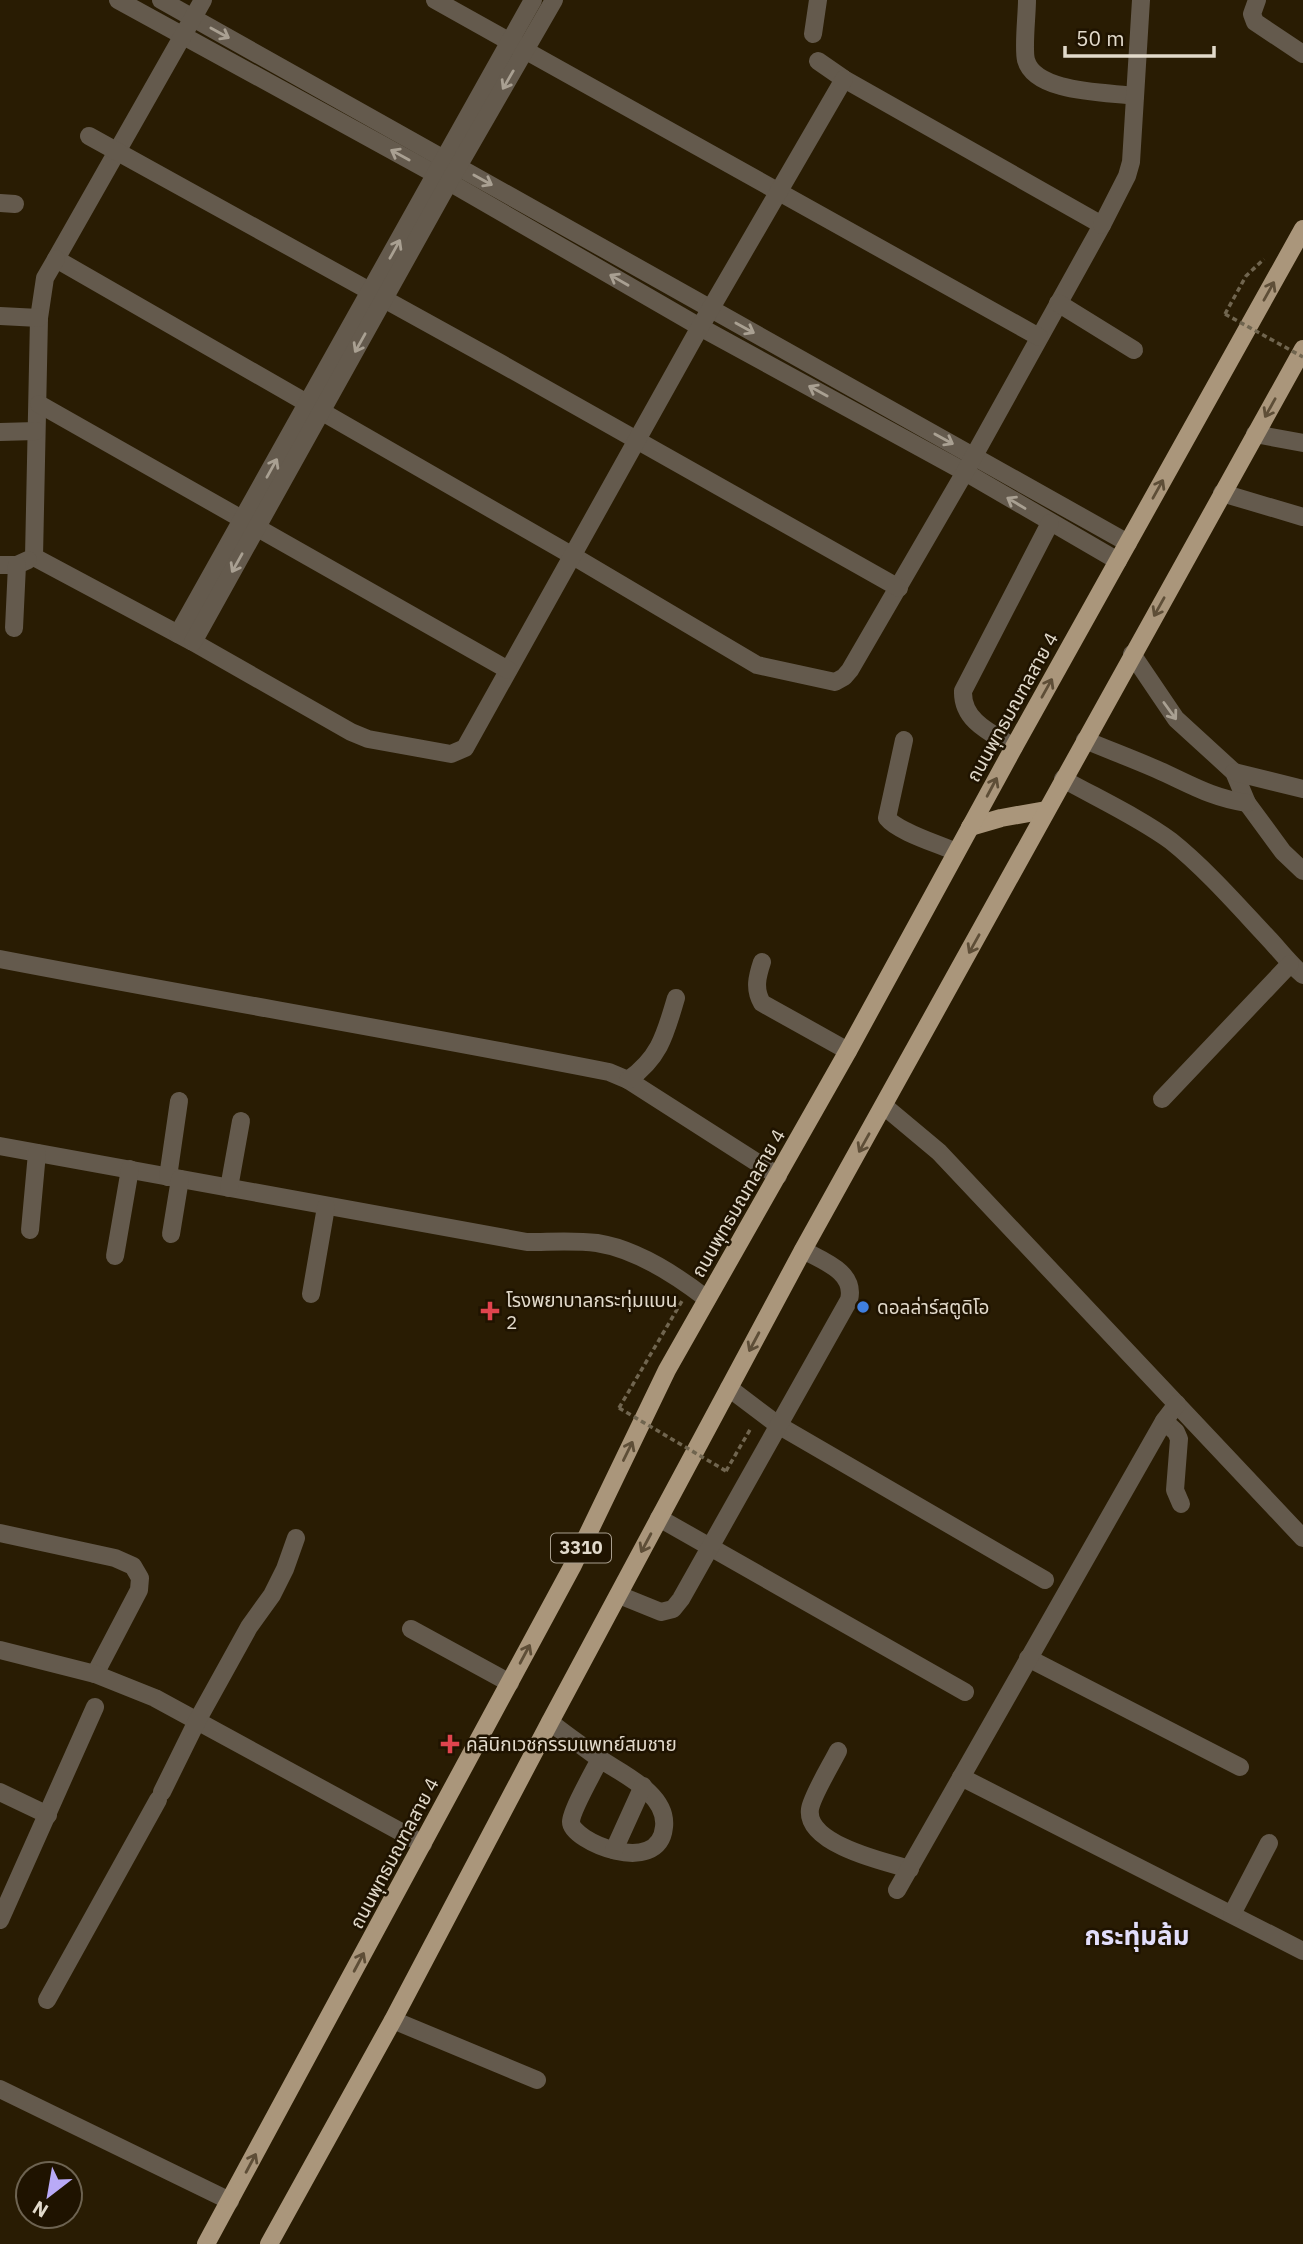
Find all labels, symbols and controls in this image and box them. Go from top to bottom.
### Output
scale bar [1065,14,1214,58]
text: 50 m [1076,24,1125,52]
one-way arrow [210,26,230,40]
one-way arrow [501,70,515,90]
one-way arrow [391,148,411,162]
one-way arrow [472,174,493,187]
one-way arrow [388,239,402,259]
one-way arrow [610,273,630,287]
one-way arrow [1262,281,1276,301]
one-way arrow [735,321,755,335]
one-way arrow [353,332,367,352]
one-way arrow [808,384,828,398]
one-way arrow [1263,398,1277,418]
one-way arrow [933,432,954,446]
one-way arrow [265,459,279,479]
one-way arrow [1152,479,1165,500]
one-way arrow [1007,495,1027,509]
one-way arrow [230,552,244,572]
one-way arrow [1152,596,1165,617]
street label: ถนนพุทธมณฑลสาย 4 [961,628,1063,786]
one-way arrow [1040,678,1054,698]
one-way arrow [1163,701,1177,720]
one-way arrow [986,777,999,798]
one-way arrow [967,933,980,954]
street label: ถนนพุทธมณฑลสาย 4 [686,1125,790,1281]
one-way arrow [857,1132,870,1153]
place label: โรงพยาบาลกระทุ่มแบน 2 [506,1288,677,1334]
place label: ดอลล่าร์สตูดิโอ [877,1295,990,1320]
marker: ดอลล่าร์สตูดิโอ [855,1299,871,1315]
marker: โรงพยาบาลกระทุ่มแบน 2 [480,1301,500,1321]
one-way arrow [747,1331,760,1352]
one-way arrow [622,1441,635,1462]
one-way arrow [639,1532,652,1553]
road number: 3310 [551,1534,611,1562]
one-way arrow [518,1645,532,1665]
place label: คลินิกเวชกรรมแพทย์สมชาย [466,1732,677,1756]
marker: คลินิกเวชกรรมแพทย์สมชาย [440,1734,460,1754]
street label: ถนนพุทธมณฑลสาย 4 [344,1774,444,1932]
district label: กระทุ่มล้ม [1085,1918,1189,1952]
one-way arrow [352,1953,366,1973]
one-way arrow [244,2153,258,2173]
north arrow [14,2160,84,2230]
text: N [28,2196,52,2223]

